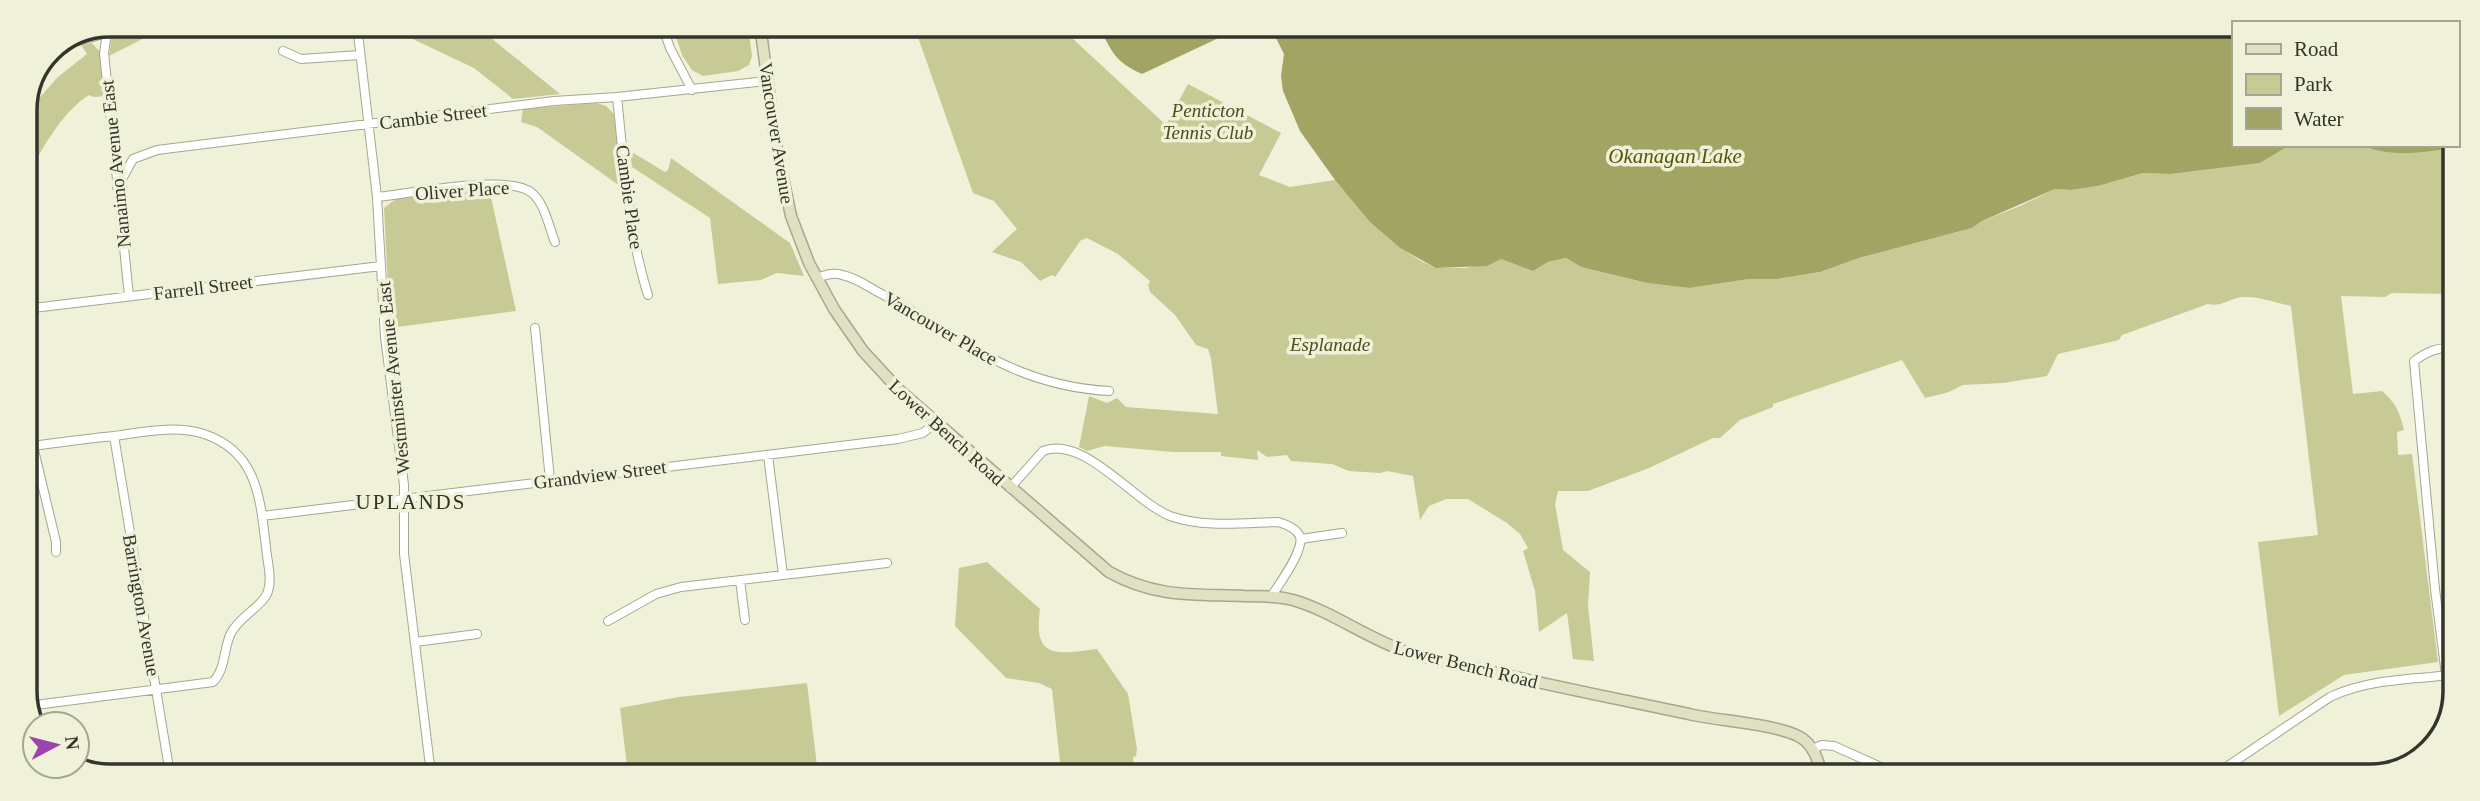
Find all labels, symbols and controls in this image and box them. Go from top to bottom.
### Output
legend [2232,21,2459,147]
text: Road [2294,37,2339,61]
street label: Vancouver Avenue [755,61,798,205]
text: Park [2294,72,2333,96]
street label: Nanaimo Avenue East [96,78,135,249]
street label: Cambie Street [378,99,489,134]
park label: Penticton Tennis Club [1163,100,1253,143]
text: Water [2294,107,2344,131]
street label: Cambie Place [612,144,647,251]
water label: Okanagan Lake [1608,144,1742,168]
street label: Oliver Place [414,177,510,204]
street label: Farrell Street [152,271,255,304]
street label: Westminster Avenue East [373,280,414,475]
street label: Vancouver Place [880,288,1001,369]
park label: Esplanade [1289,334,1370,355]
street label: Lower Bench Road [885,375,1009,490]
street label: Grandview Street [533,456,668,493]
district label: UPLANDS [356,490,466,514]
street label: Barrington Avenue [119,533,164,678]
street label: Lower Bench Road [1392,636,1541,693]
north arrow [21,710,91,780]
text: N [61,735,84,751]

